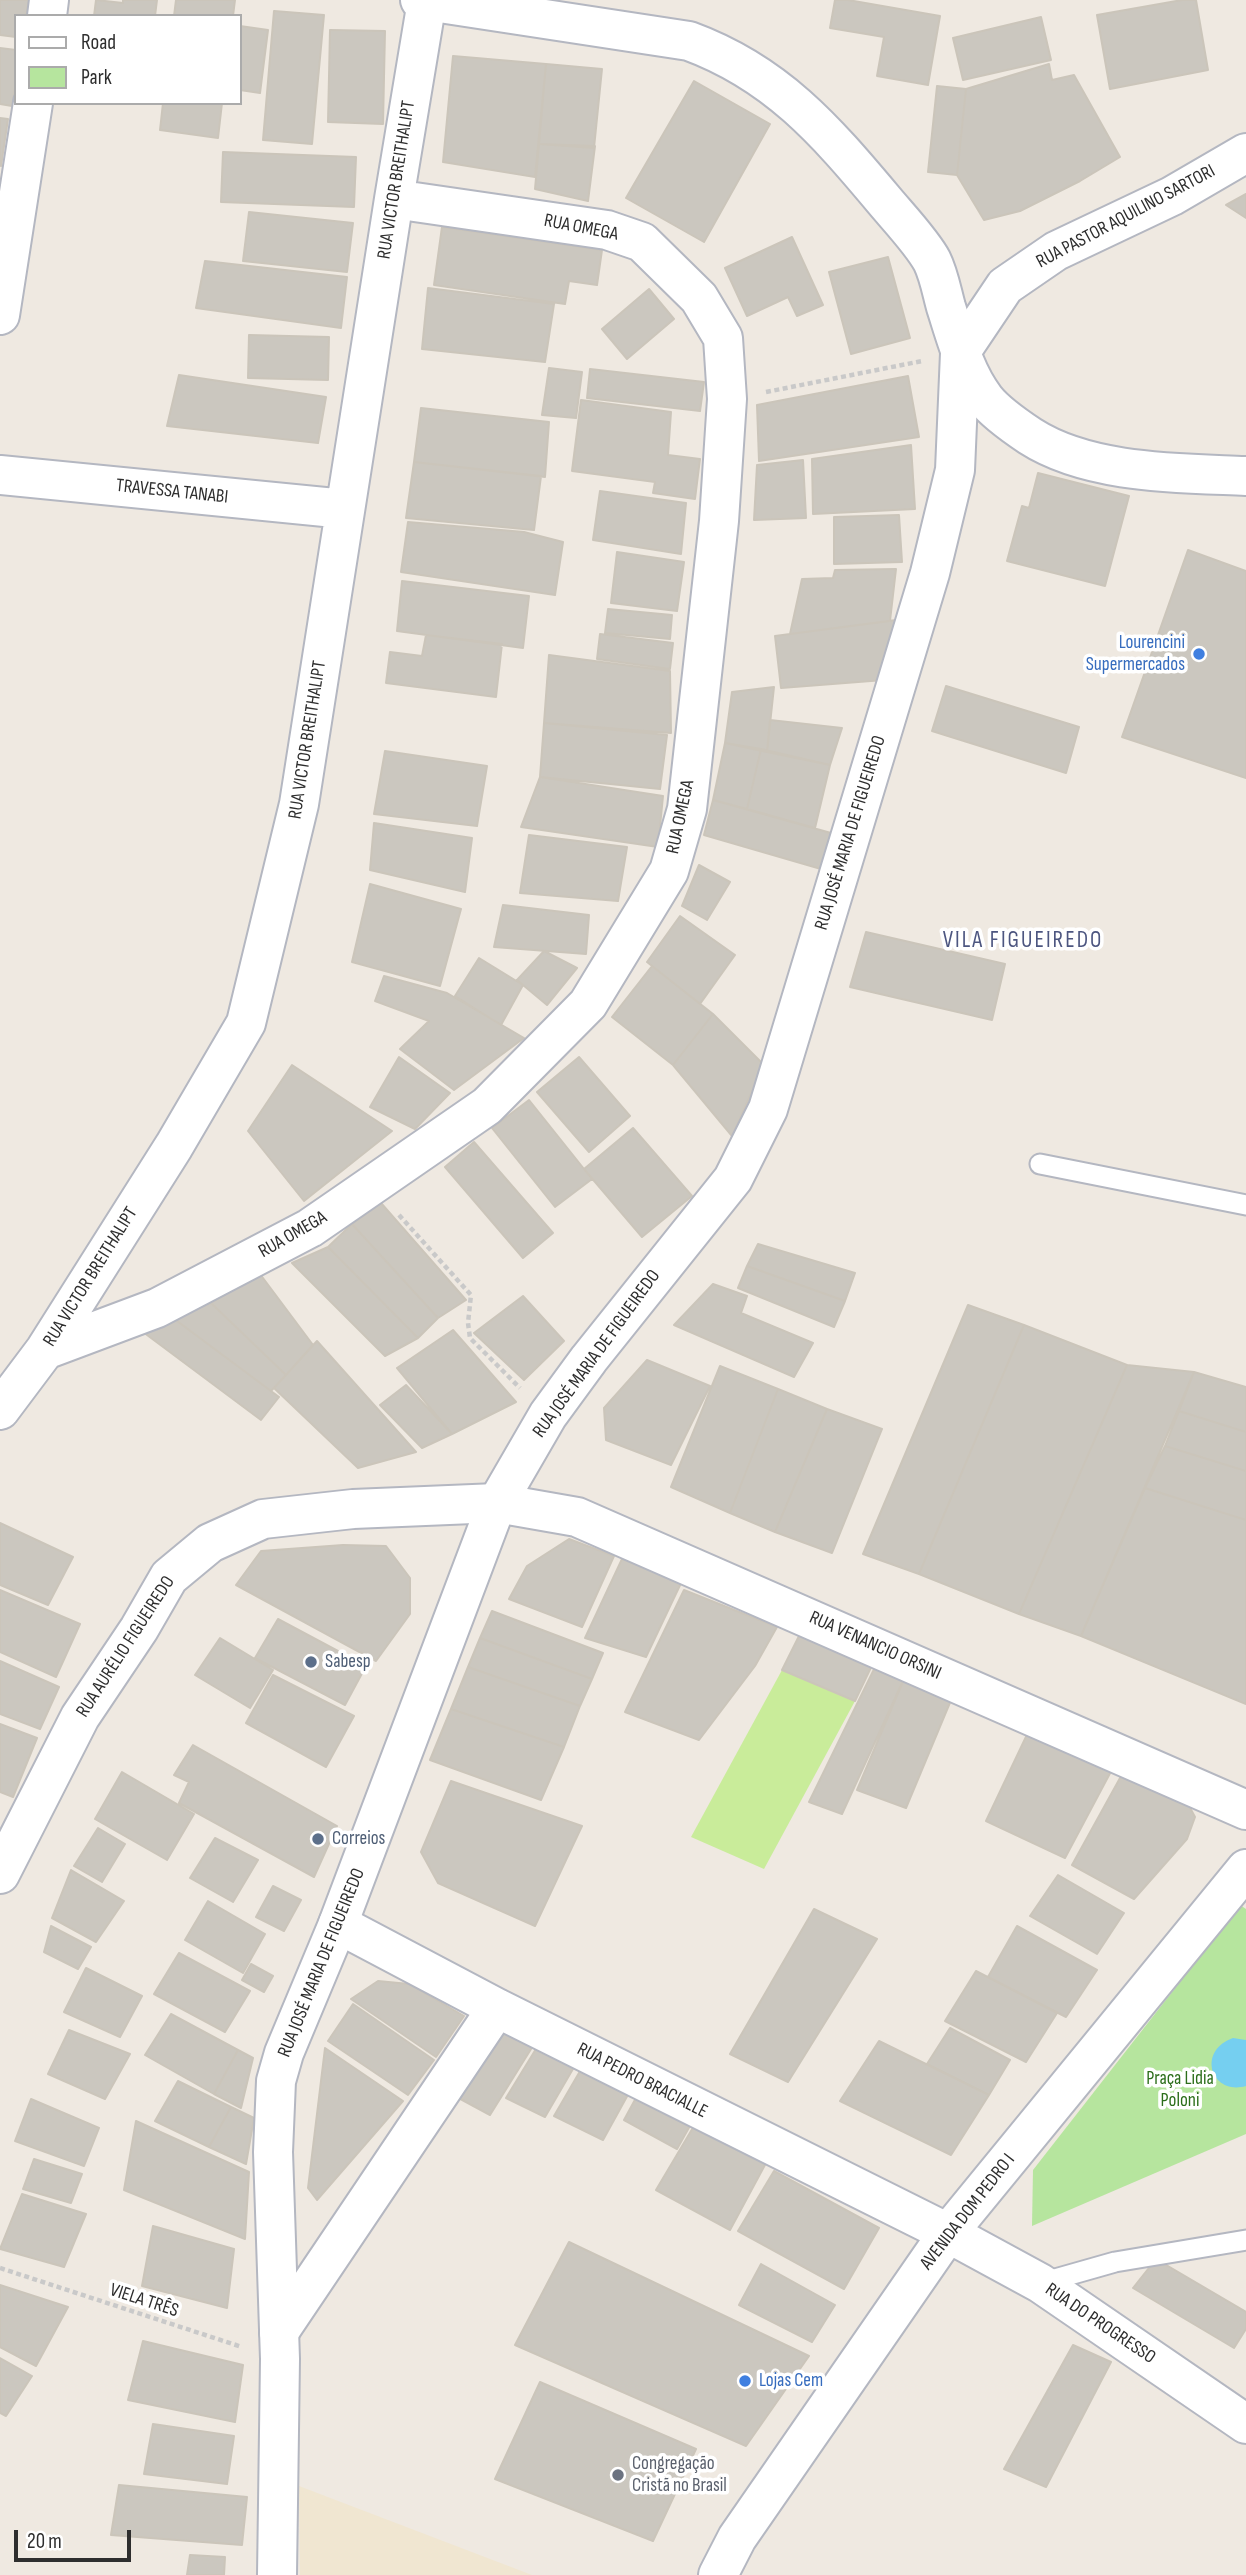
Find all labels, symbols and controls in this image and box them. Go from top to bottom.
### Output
legend [14,14,242,105]
text: Road [81,30,116,55]
text: Park [81,65,112,90]
street label: RUA VICTOR BREITHALIPT [373,99,421,261]
street label: RUA PASTOR AQUILINO SARTORI [1033,160,1219,274]
street label: RUA OMEGA [542,210,620,246]
street label: TRAVESSA TANABI [115,475,229,509]
place label: Lourencini Supermercados [1086,632,1185,676]
marker: Lourencini Supermercados [1191,646,1207,662]
street label: RUA VICTOR BREITHALIPT [284,659,332,821]
street label: RUA JOSÉ MARIA DE FIGUEIREDO [811,733,891,933]
street label: RUA OMEGA [662,778,700,856]
district label: VILA FIGUEIREDO [945,927,1101,955]
street label: RUA VICTOR BREITHALIPT [39,1203,143,1351]
street label: RUA OMEGA [255,1206,331,1264]
street label: RUA JOSÉ MARIA DE FIGUEIREDO [528,1266,666,1442]
street label: RUA AURÉLIO FIGUEIREDO [72,1572,180,1722]
street label: RUA VENANCIO ORSINI [805,1607,945,1685]
place label: Sabesp [325,1651,371,1673]
marker: Sabesp [303,1654,319,1670]
place label: Correios [332,1828,385,1850]
marker: Correios [310,1831,326,1847]
street label: RUA JOSÉ MARIA DE FIGUEIREDO [274,1865,370,2061]
street label: RUA PEDRO BRACIALLE [573,2038,711,2124]
park label: Praça Lidia Poloni [1146,2068,1214,2112]
street label: AVENIDA DOM PEDRO I [916,2149,1020,2275]
street label: VIELA TRÊS [107,2279,181,2323]
street label: RUA DO PROGRESSO [1040,2279,1160,2369]
place label: Lojas Cem [759,2370,823,2392]
marker: Lojas Cem [737,2373,753,2389]
place label: Congregação Cristã no Brasil [632,2453,727,2497]
marker: Congregação Cristã no Brasil [610,2467,626,2483]
scale bar [18,2516,135,2560]
text: 20 m [27,2529,62,2554]

